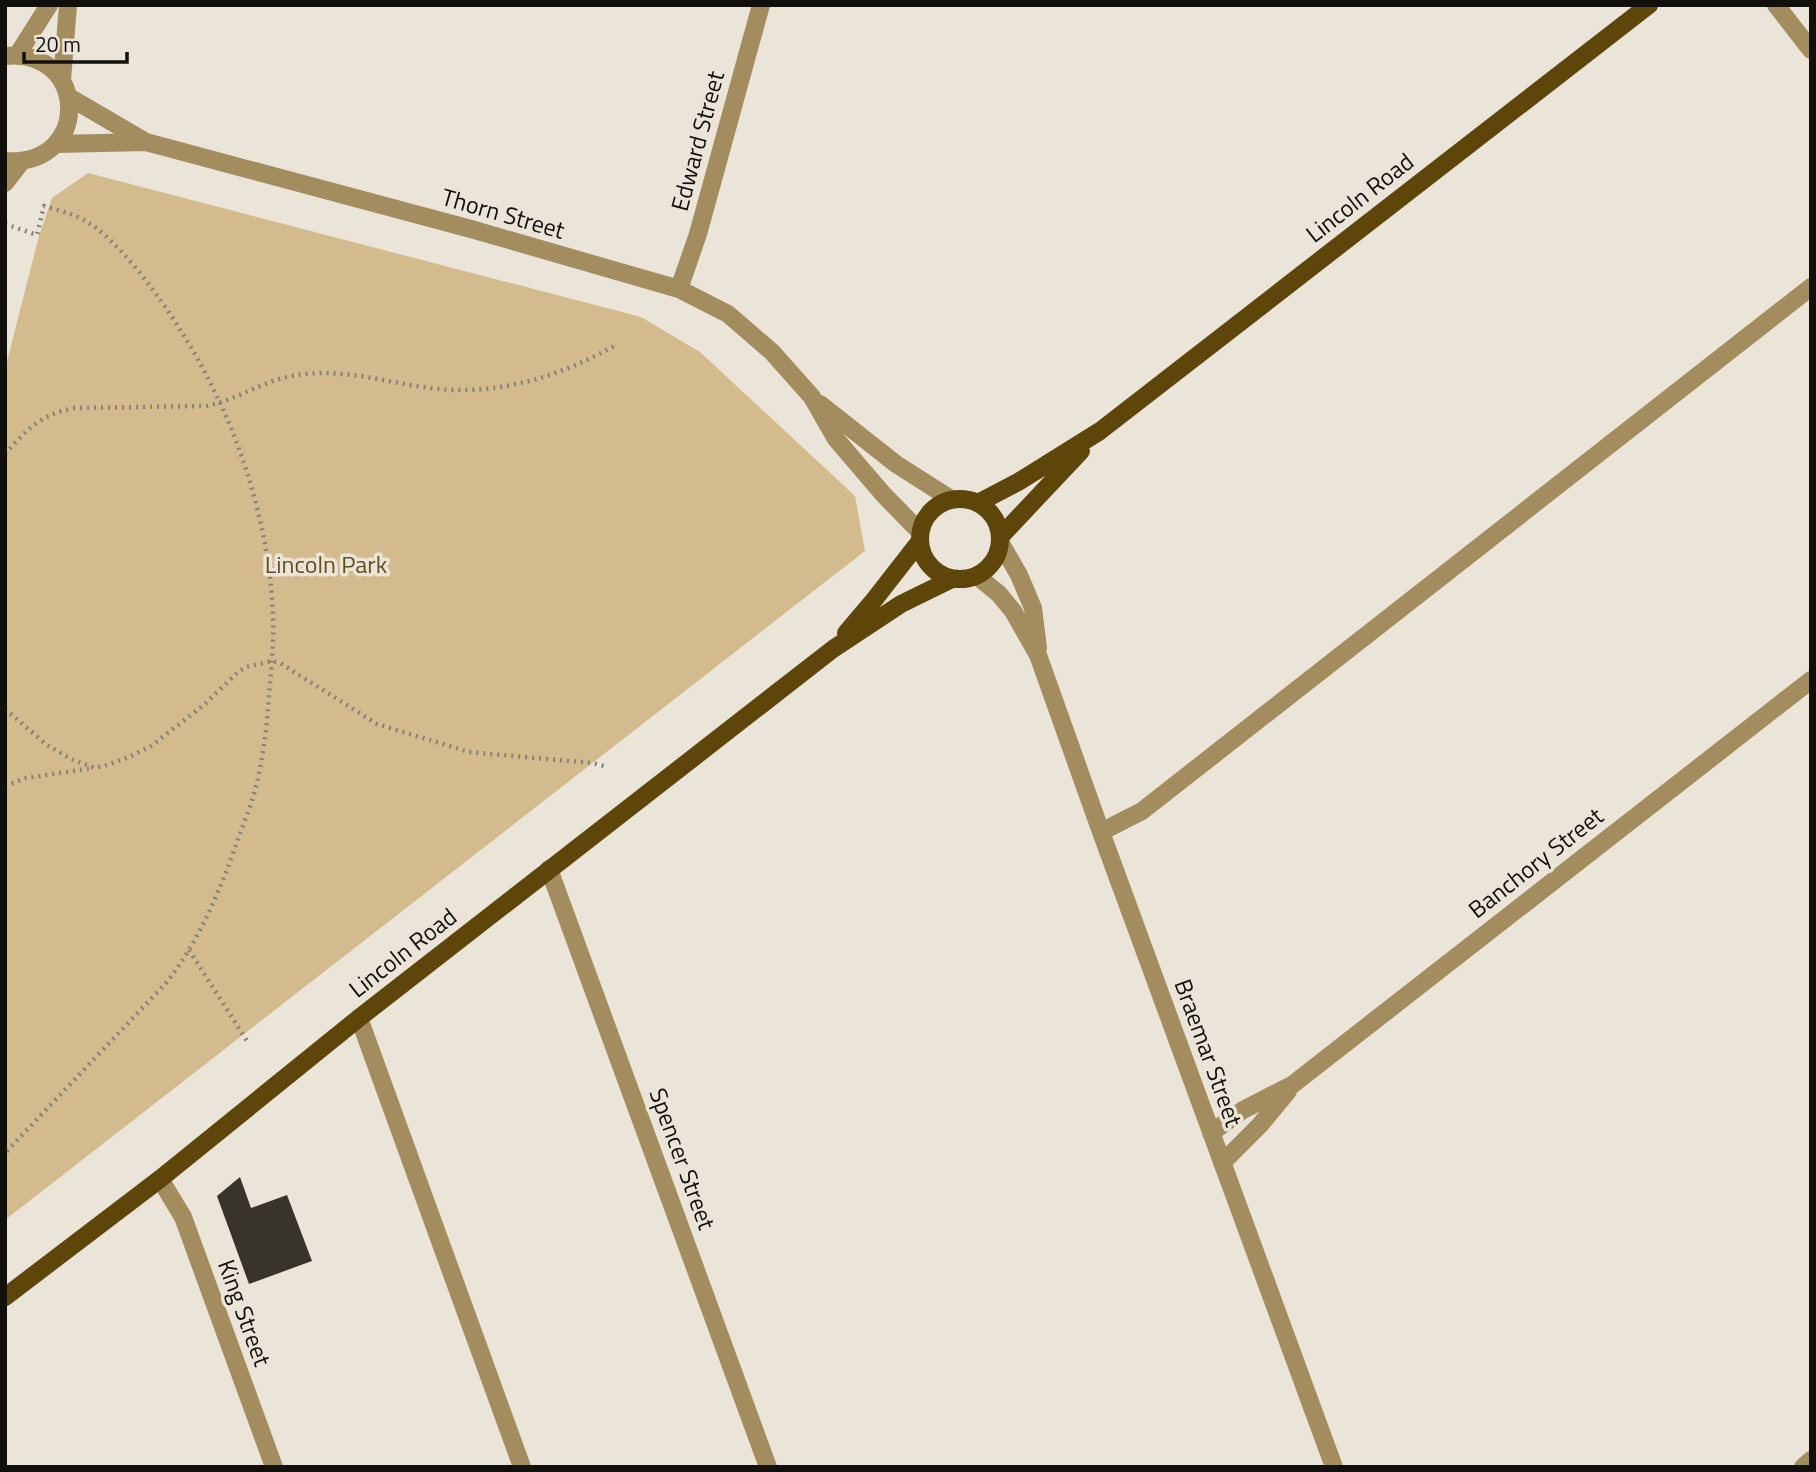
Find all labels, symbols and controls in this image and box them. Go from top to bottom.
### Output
scale bar [24,21,128,65]
text: 20 m [35,28,81,60]
street label: Edward Street [661,66,733,215]
street label: Lincoln Road [1298,144,1421,251]
street label: Thorn Street [437,178,570,248]
park label: Lincoln Park [265,546,388,582]
street label: Banchory Street [1460,798,1611,927]
street label: Lincoln Road [341,899,464,1006]
street label: Braemar Street [1166,974,1253,1132]
street label: Spencer Street [641,1083,725,1235]
street label: King Street [209,1254,281,1372]

